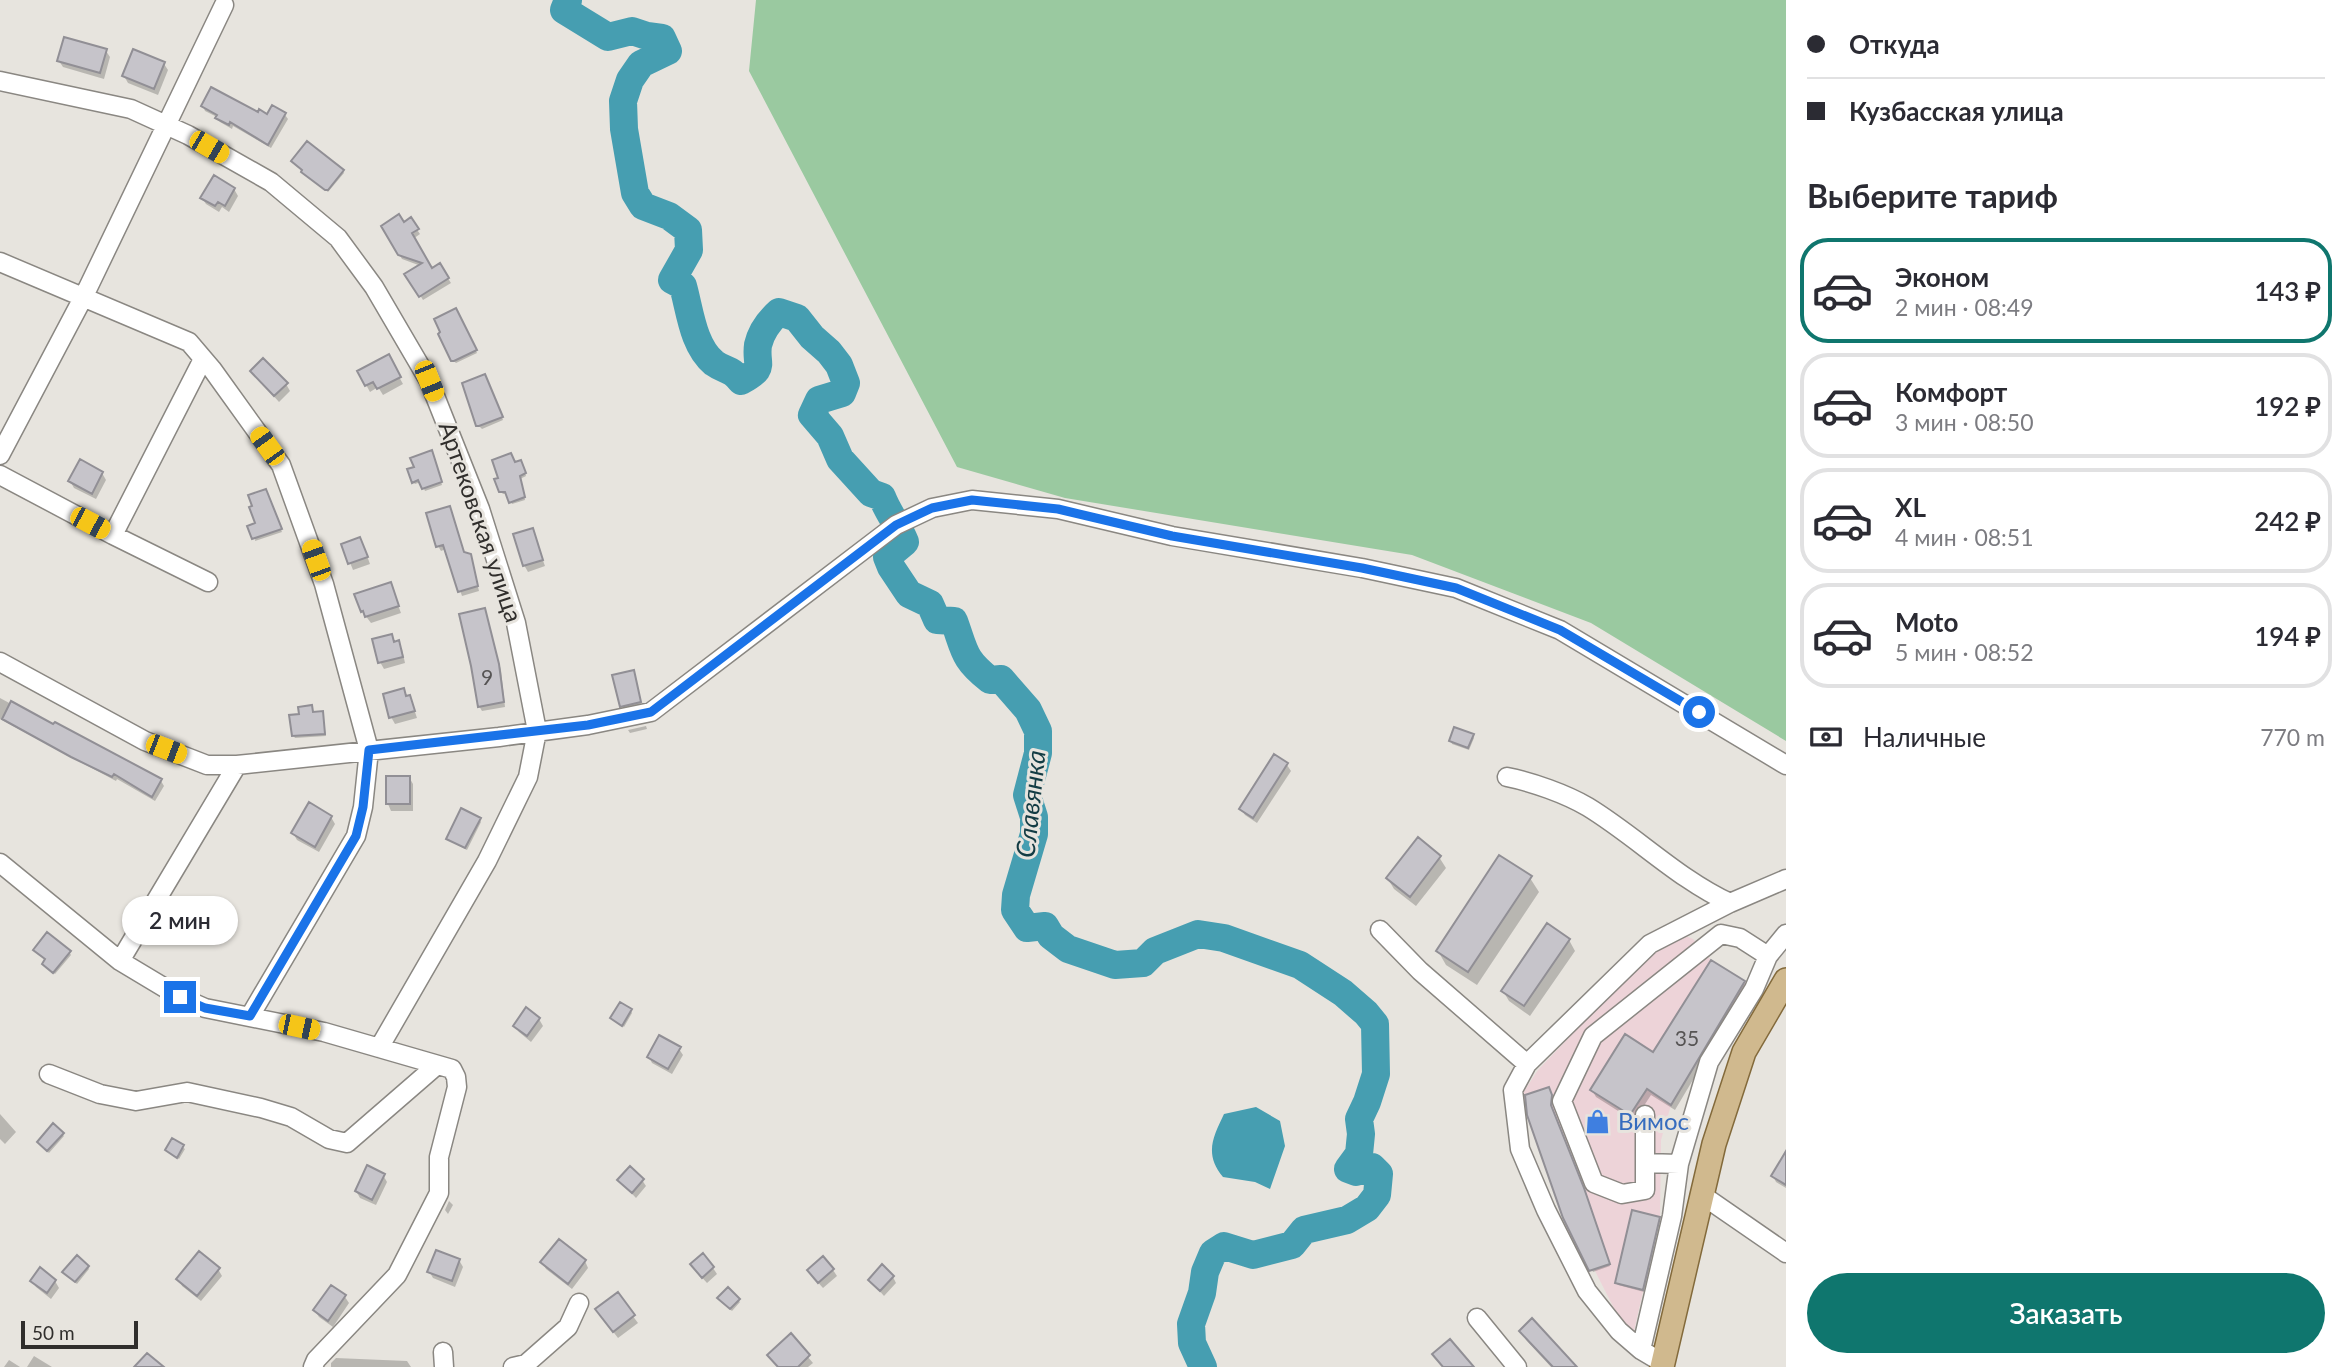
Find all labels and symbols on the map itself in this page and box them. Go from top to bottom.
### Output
car [186,127,233,167]
car [412,358,447,404]
street label: Артековская улица [433,417,529,626]
car [247,423,288,469]
car [67,504,114,542]
car [299,537,334,583]
house number: 9 [481,664,493,689]
route start [1683,696,1715,728]
car [143,732,190,766]
water label: Славянка [1008,749,1052,859]
callout: 2 мин [122,895,238,944]
route end [164,981,196,1013]
car [277,1012,322,1042]
house number: 35 [1675,1025,1699,1050]
place label: Вимос [1618,1106,1689,1135]
shop icon: Вимос [1584,1108,1612,1136]
scale bar [21,1318,138,1350]

